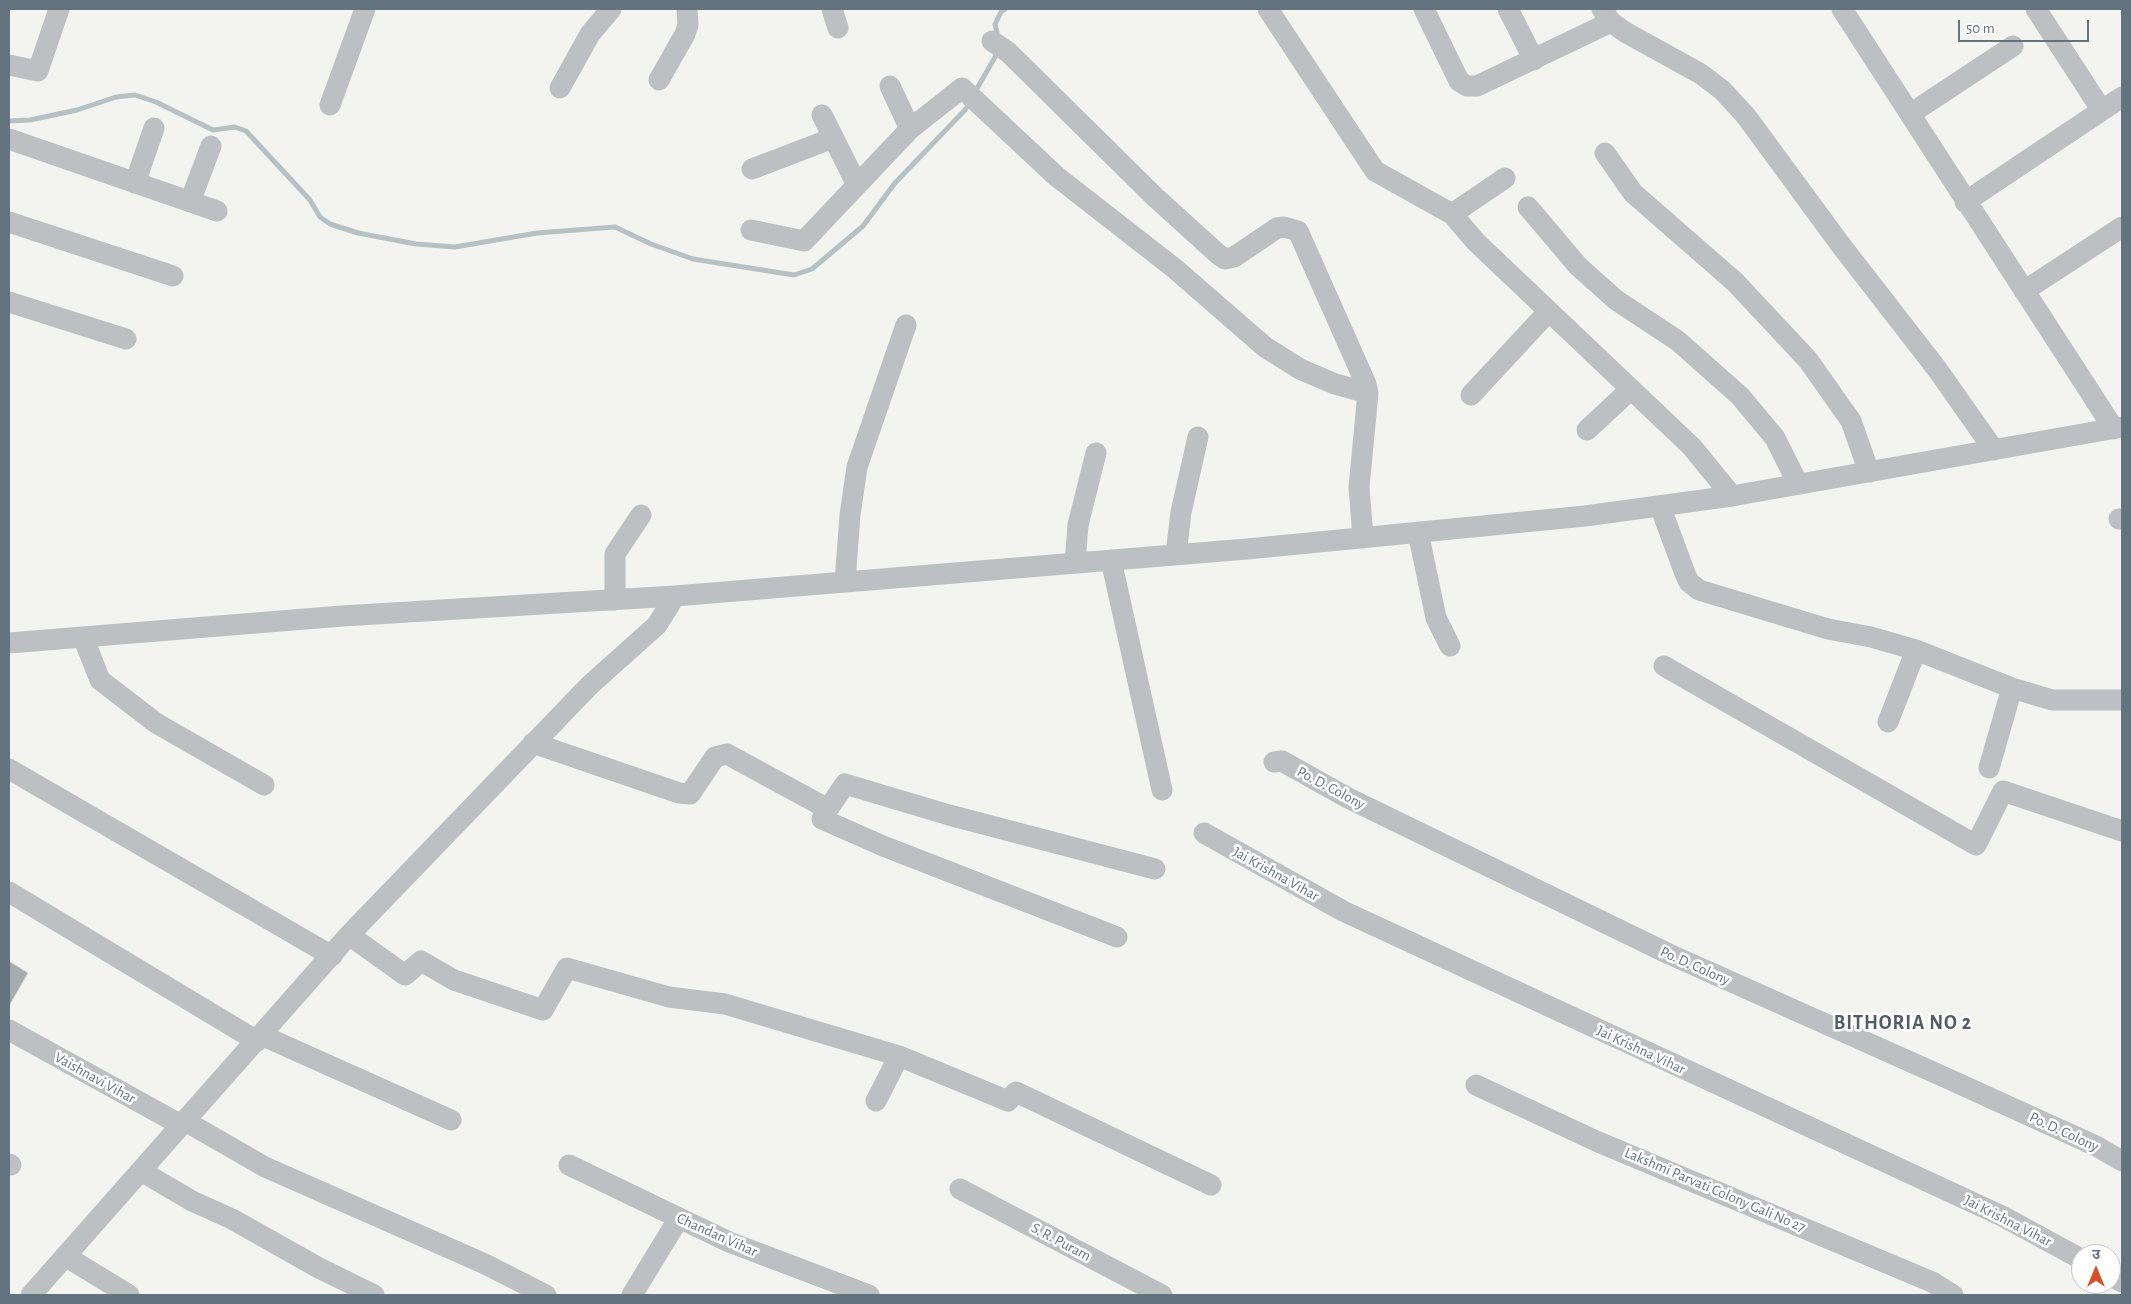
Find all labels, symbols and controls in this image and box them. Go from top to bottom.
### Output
scale bar [1961,10,2092,42]
text: 50 m [1966,21,1995,36]
street label: Po. D. Colony [1294,763,1368,813]
street label: Jai Krishna Vihar [1230,843,1322,905]
street label: Po. D. Colony [1657,943,1733,989]
district label: BITHORIA NO 2 [1832,1011,1974,1035]
street label: Jai Krishna Vihar [1594,1022,1688,1078]
street label: Vaishnavi Vihar [51,1048,139,1108]
street label: Po. D. Colony [2027,1108,2101,1156]
street label: Lakshmi Parvati Colony Gali No 27 [1622,1144,1808,1236]
street label: Jai Krishna Vihar [1961,1191,2055,1251]
street label: Chandan Vihar [674,1209,760,1261]
street label: S. R. Puram [1028,1219,1094,1265]
north arrow [2071,1244,2121,1294]
text: उ [2092,1248,2100,1262]

